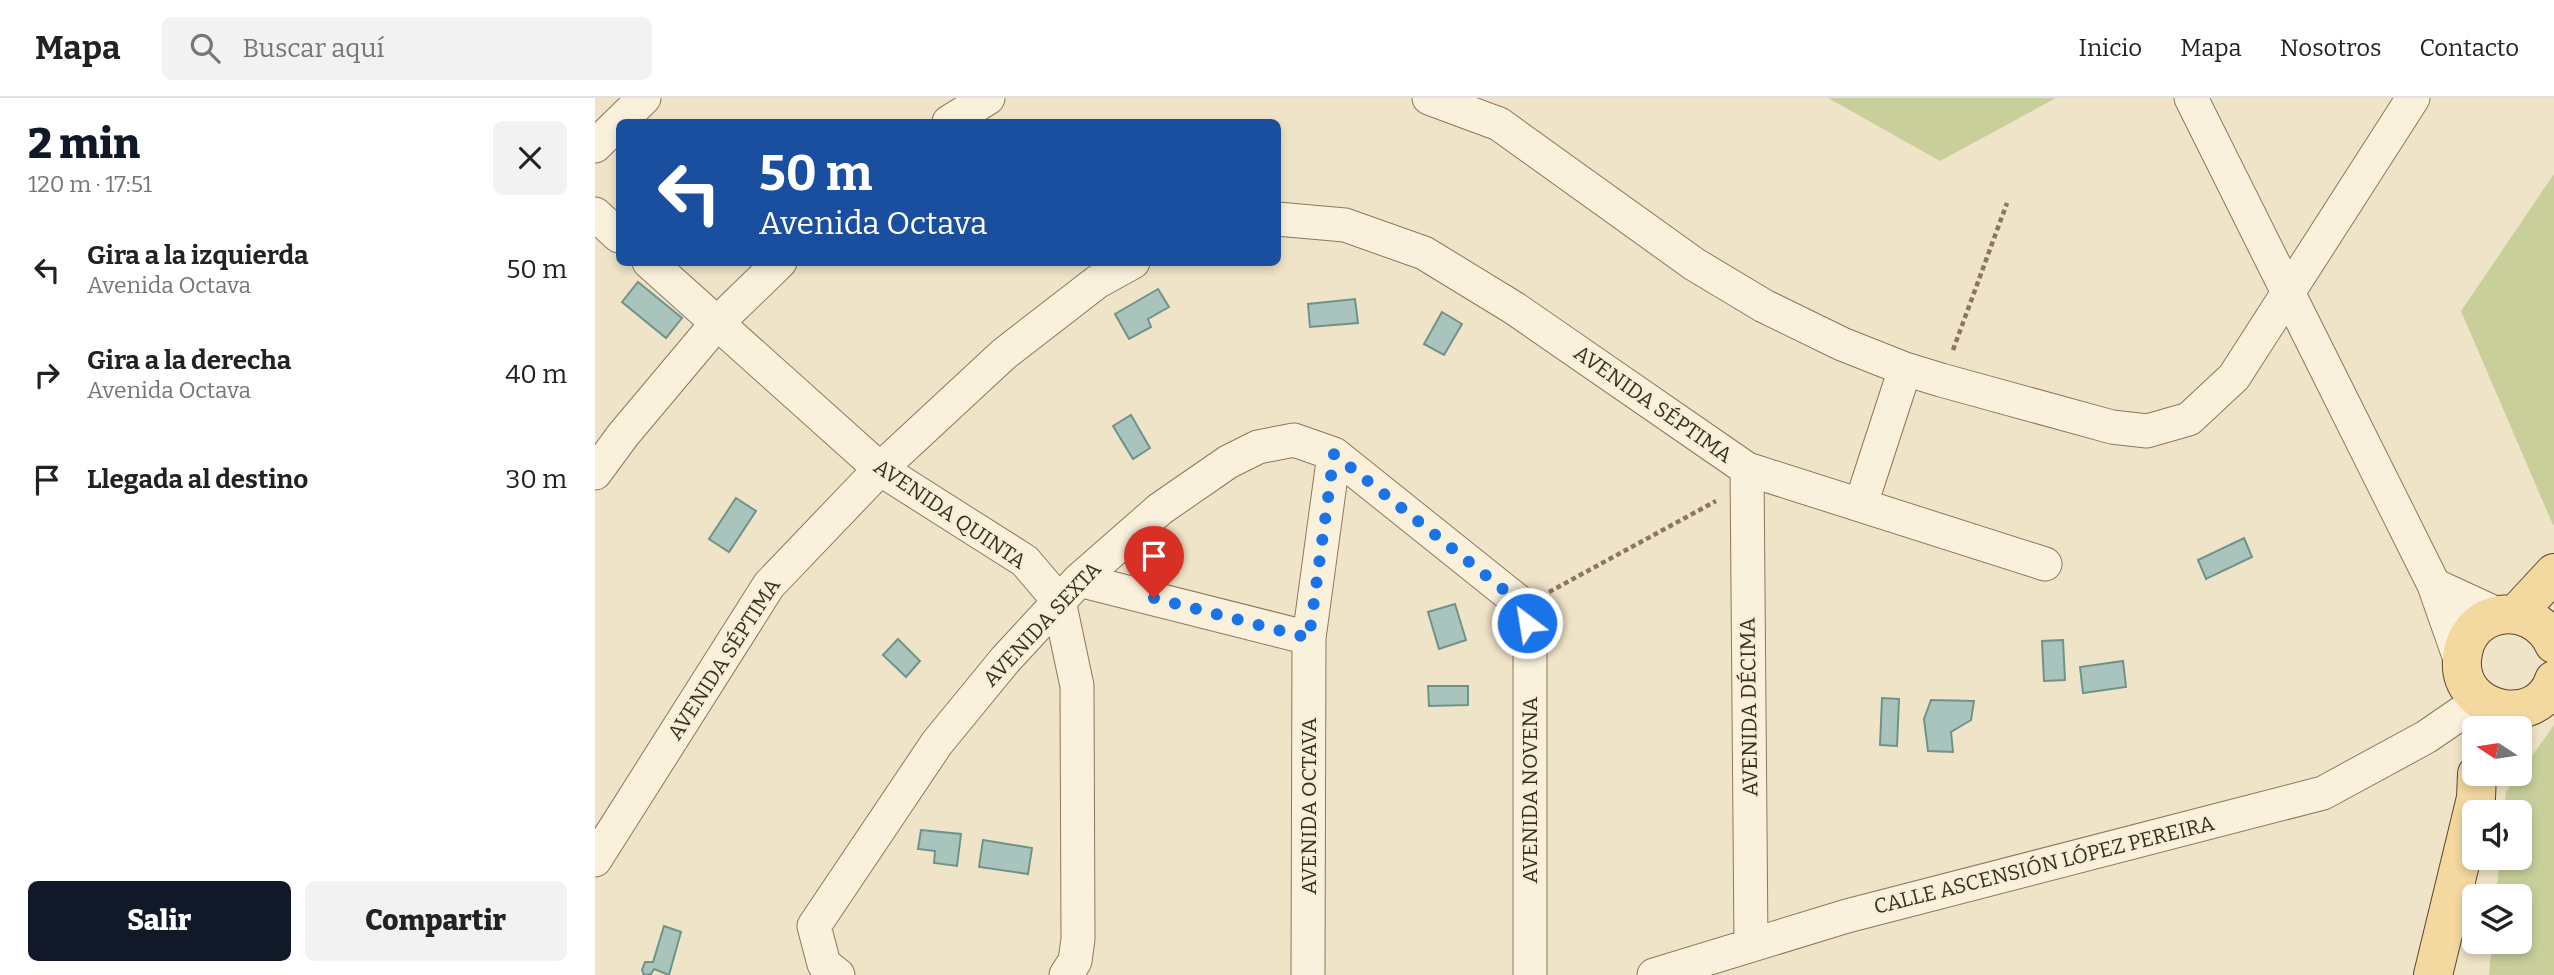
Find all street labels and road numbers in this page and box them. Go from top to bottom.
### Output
street label: AVENIDA SÉPTIMA [1569,340,1737,468]
street label: AVENIDA QUINTA [869,453,1031,575]
street label: AVENIDA SEXTA [977,556,1107,692]
street label: AVENIDA SÉPTIMA [662,573,786,745]
street label: AVENIDA DÉCIMA [1734,617,1764,797]
street label: AVENIDA NOVENA [1517,696,1543,883]
street label: AVENIDA OCTAVA [1296,717,1322,895]
street label: CALLE ASCENSIÓN LÓPEZ PEREIRA [1871,810,2217,920]

